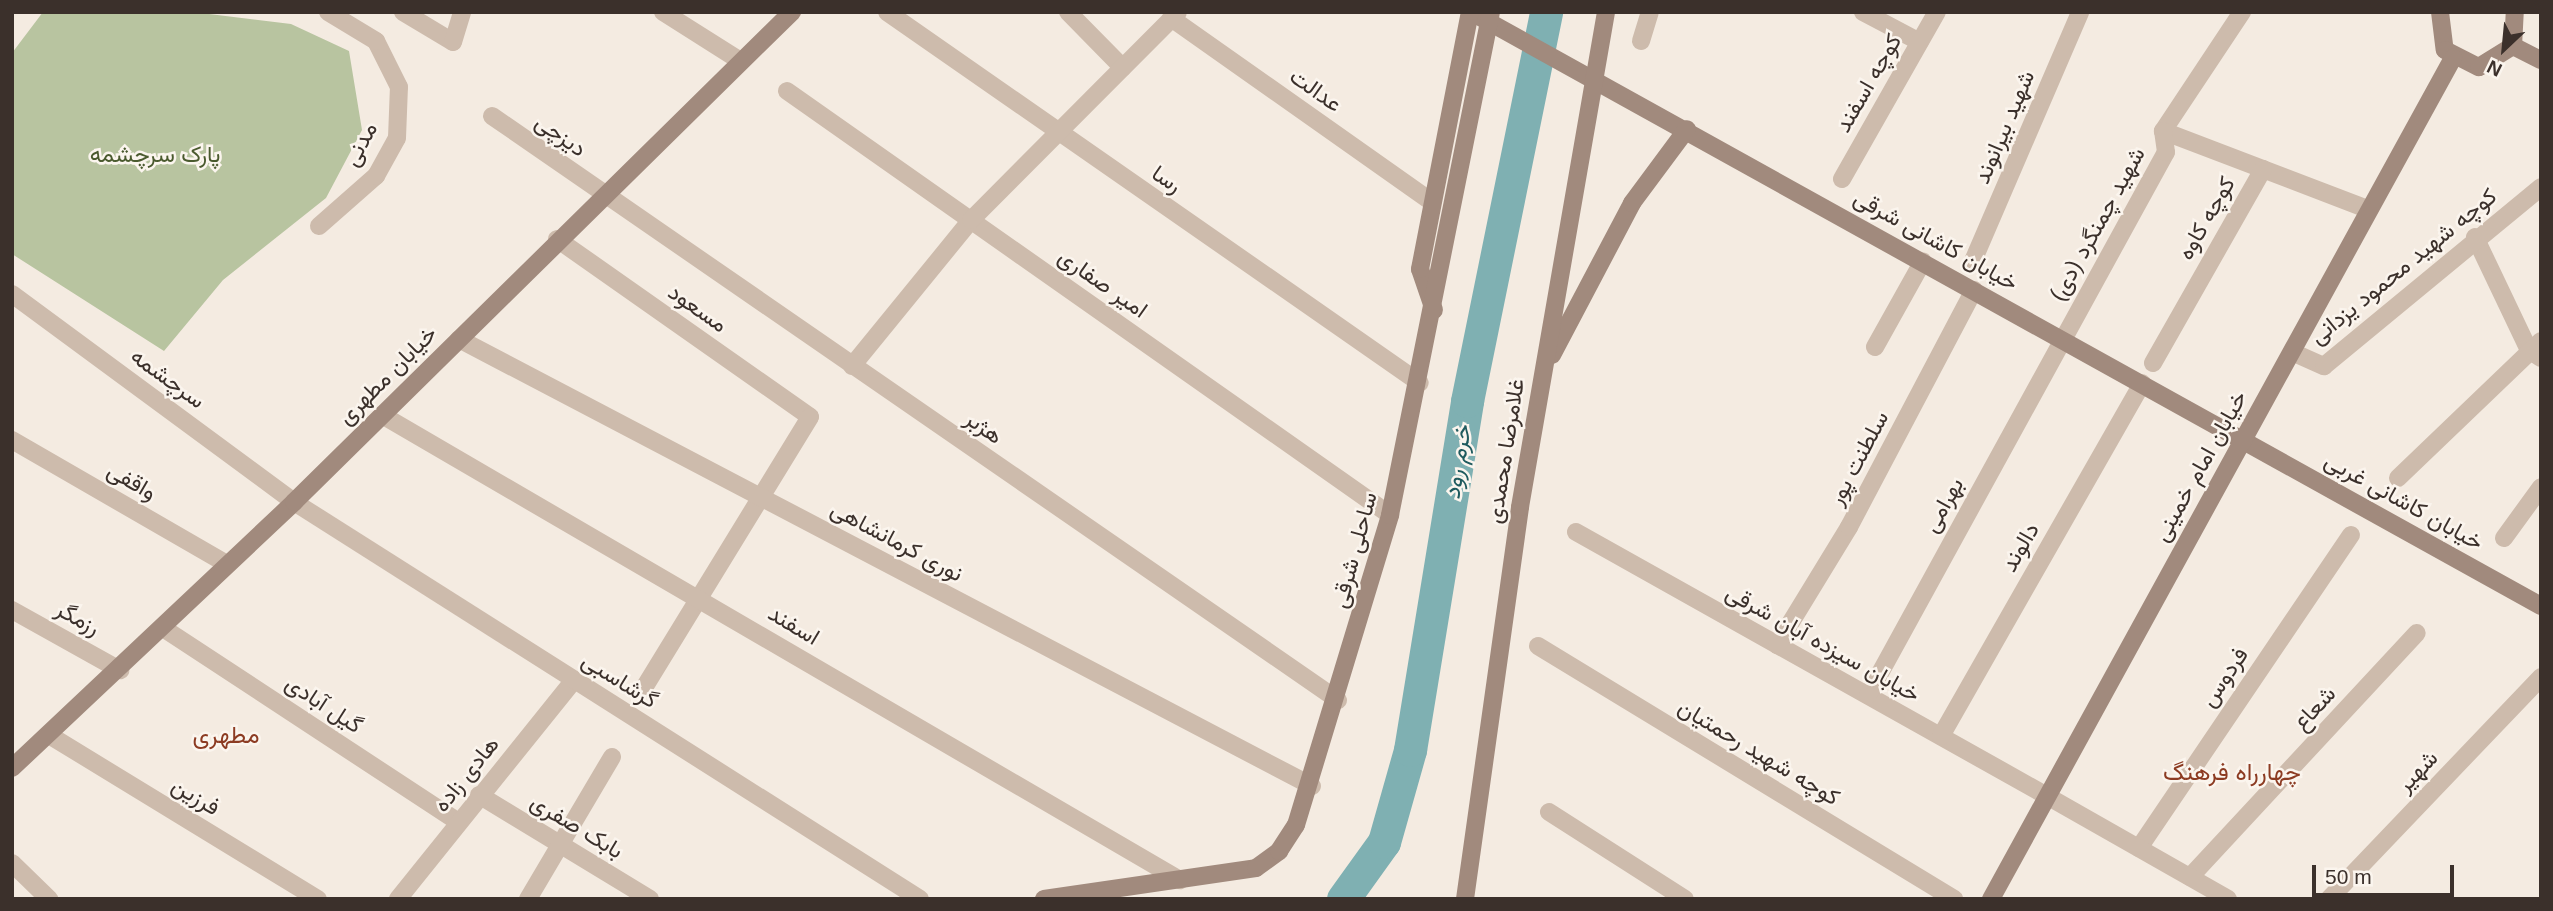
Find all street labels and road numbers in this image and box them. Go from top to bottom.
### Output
street label: کوچه اسفند [1829,29,1907,137]
street label: عدالت [1285,62,1347,118]
street label: شهید بیرانوند [1968,66,2040,188]
street label: دیزچی [530,108,592,162]
street label: مدنی [337,117,383,171]
street label: شهید چمنگرد (دی) [2043,142,2151,306]
street label: رسا [1147,159,1187,199]
street label: کوچه کاوه [2171,172,2241,264]
street label: کوچه شهید محمود یزدانی [2304,182,2502,350]
street label: خیابان کاشانی شرقی [1849,183,2023,297]
street label: امیر صفاری [1053,242,1153,324]
street label: مسعود [663,278,733,338]
street label: خیابان مطهری [332,320,442,430]
street label: سرچشمه [125,342,211,414]
street label: غلامرضا محمدی [1480,377,1530,525]
street label: خیابان امام خمینی [2147,386,2253,546]
street label: هژبر [960,404,1008,450]
street label: سلطنت پور [1822,406,1894,510]
street label: خیابان کاشانی غربی [2320,446,2488,556]
street label: واقفی [102,456,162,506]
street label: بهرامی [1917,473,1969,537]
street label: ساحلی شرقی [1325,489,1383,611]
street label: نوری کرمانشاهی [826,495,968,587]
street label: دالوند [1995,518,2045,576]
street label: خیابان سیزده آبان شرقی [1721,578,1925,708]
street label: رزمگر [51,595,105,641]
street label: اسفند [763,599,825,651]
street label: فردوس [2194,642,2254,712]
street label: گرشاسبی [577,646,663,714]
street label: گیل آبادی [280,669,368,739]
street label: شعاع [2287,680,2341,736]
street label: کوچه شهید رحمتیان [1673,693,1845,811]
street label: هادی زاده [427,731,505,817]
street label: شهیر [2391,744,2443,798]
street label: فرزین [167,771,225,821]
street label: بابک صفری [526,788,628,864]

